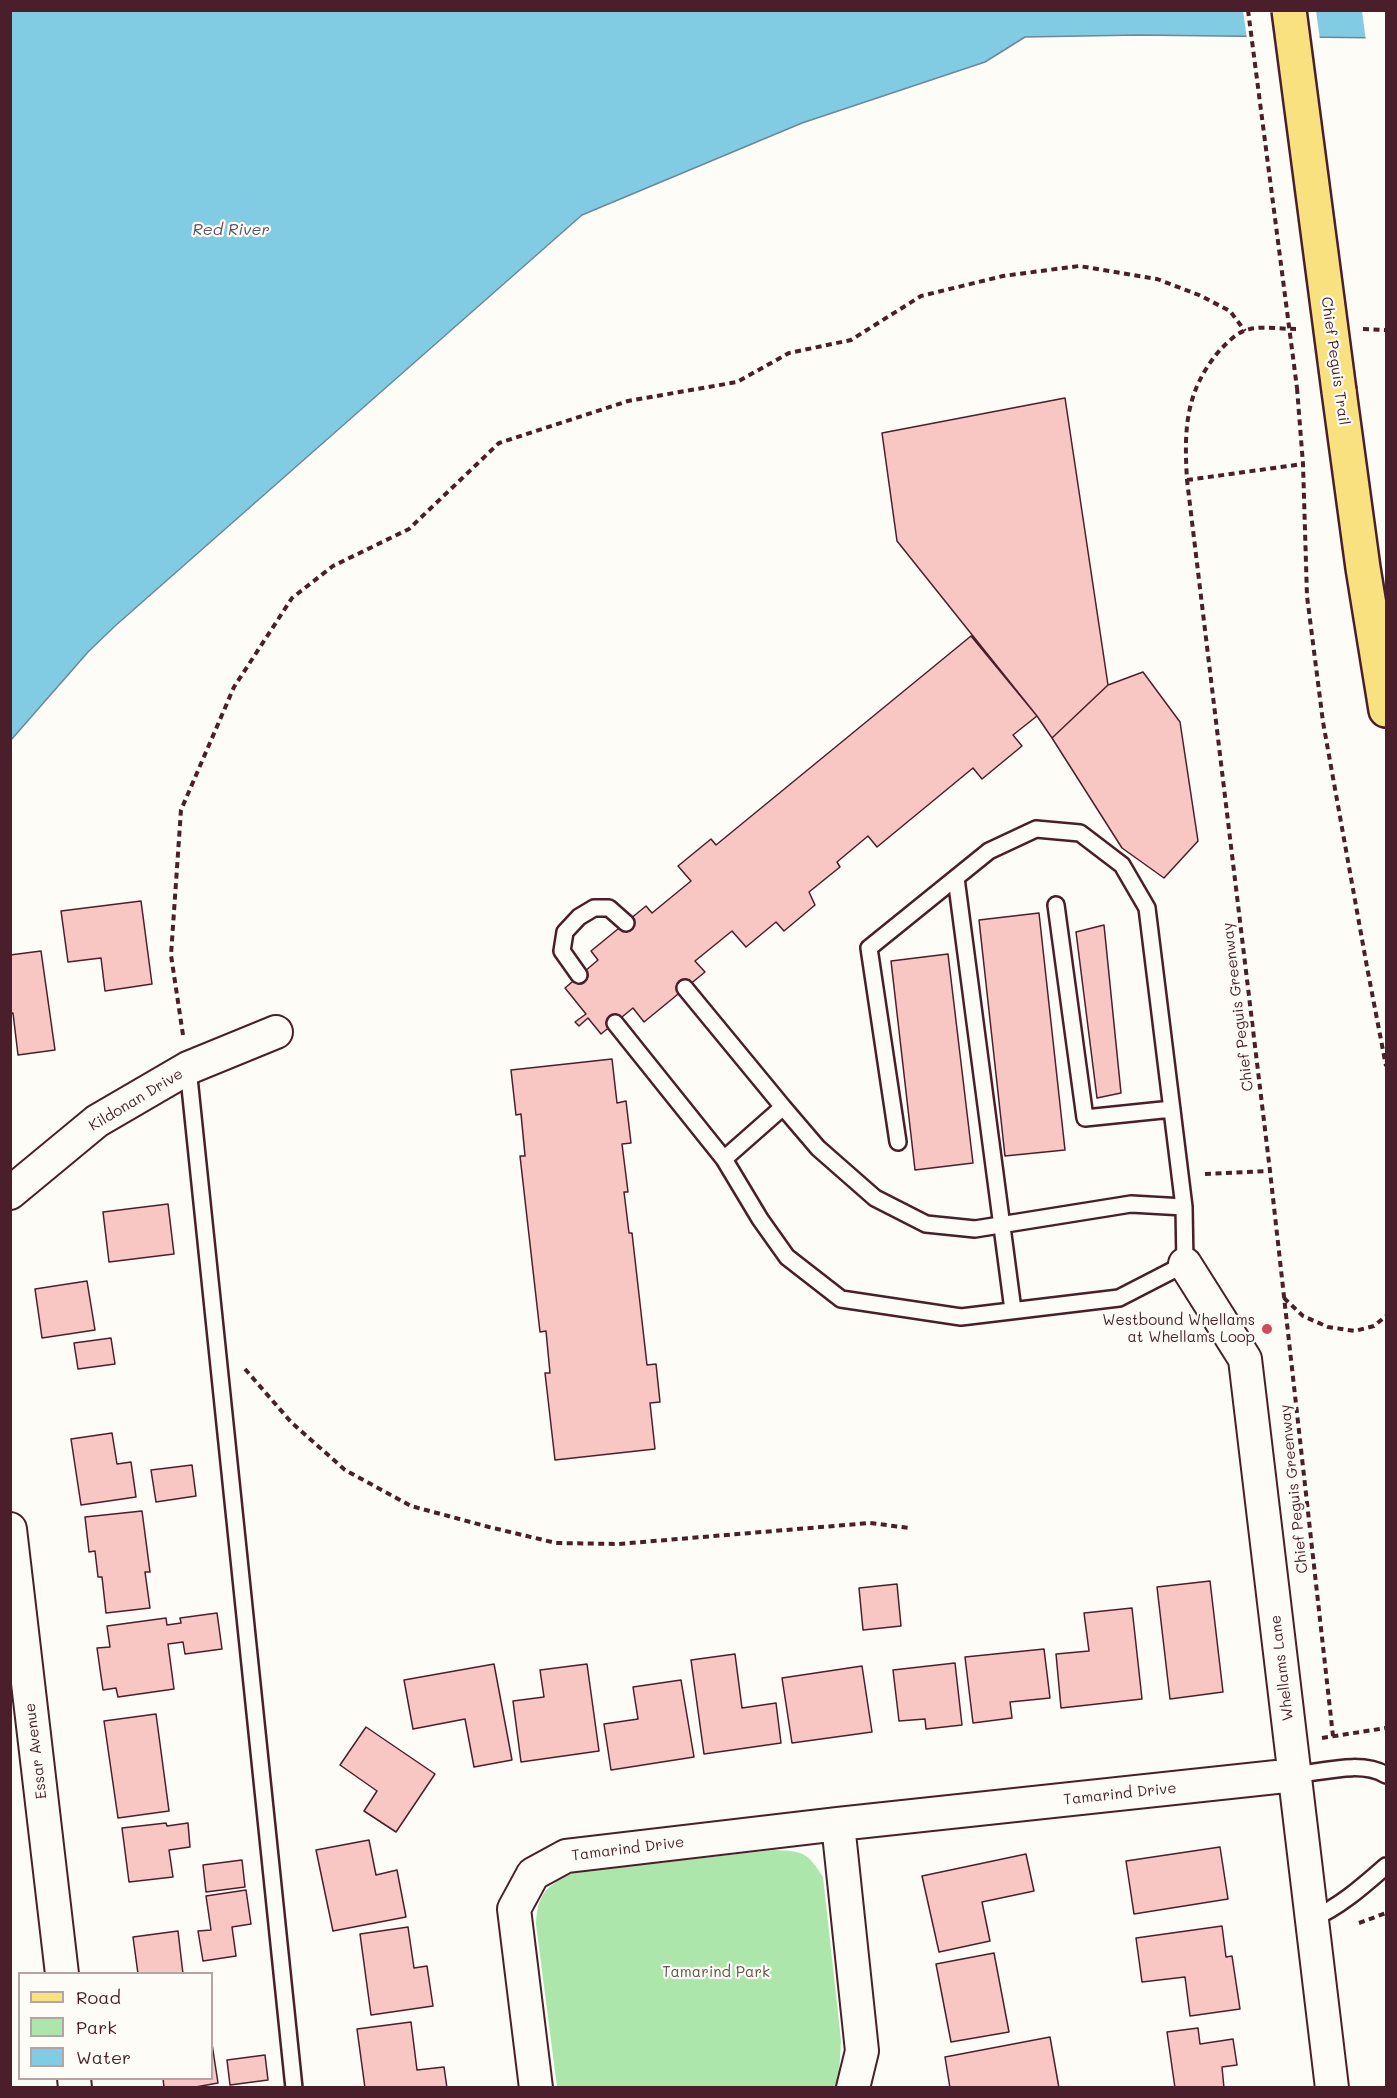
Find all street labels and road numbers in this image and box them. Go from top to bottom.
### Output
street label: Chief Peguis Trail [1317,296,1353,426]
street label: Chief Peguis Greenway [1219,922,1257,1092]
street label: Kildonan Drive [86,1065,186,1135]
street label: Chief Peguis Greenway [1276,1403,1312,1575]
street label: Whellams Lane [1267,1614,1297,1722]
street label: Essar Avenue [21,1702,51,1800]
street label: Tamarind Drive [1063,1779,1177,1809]
street label: Tamarind Drive [571,1833,685,1865]

